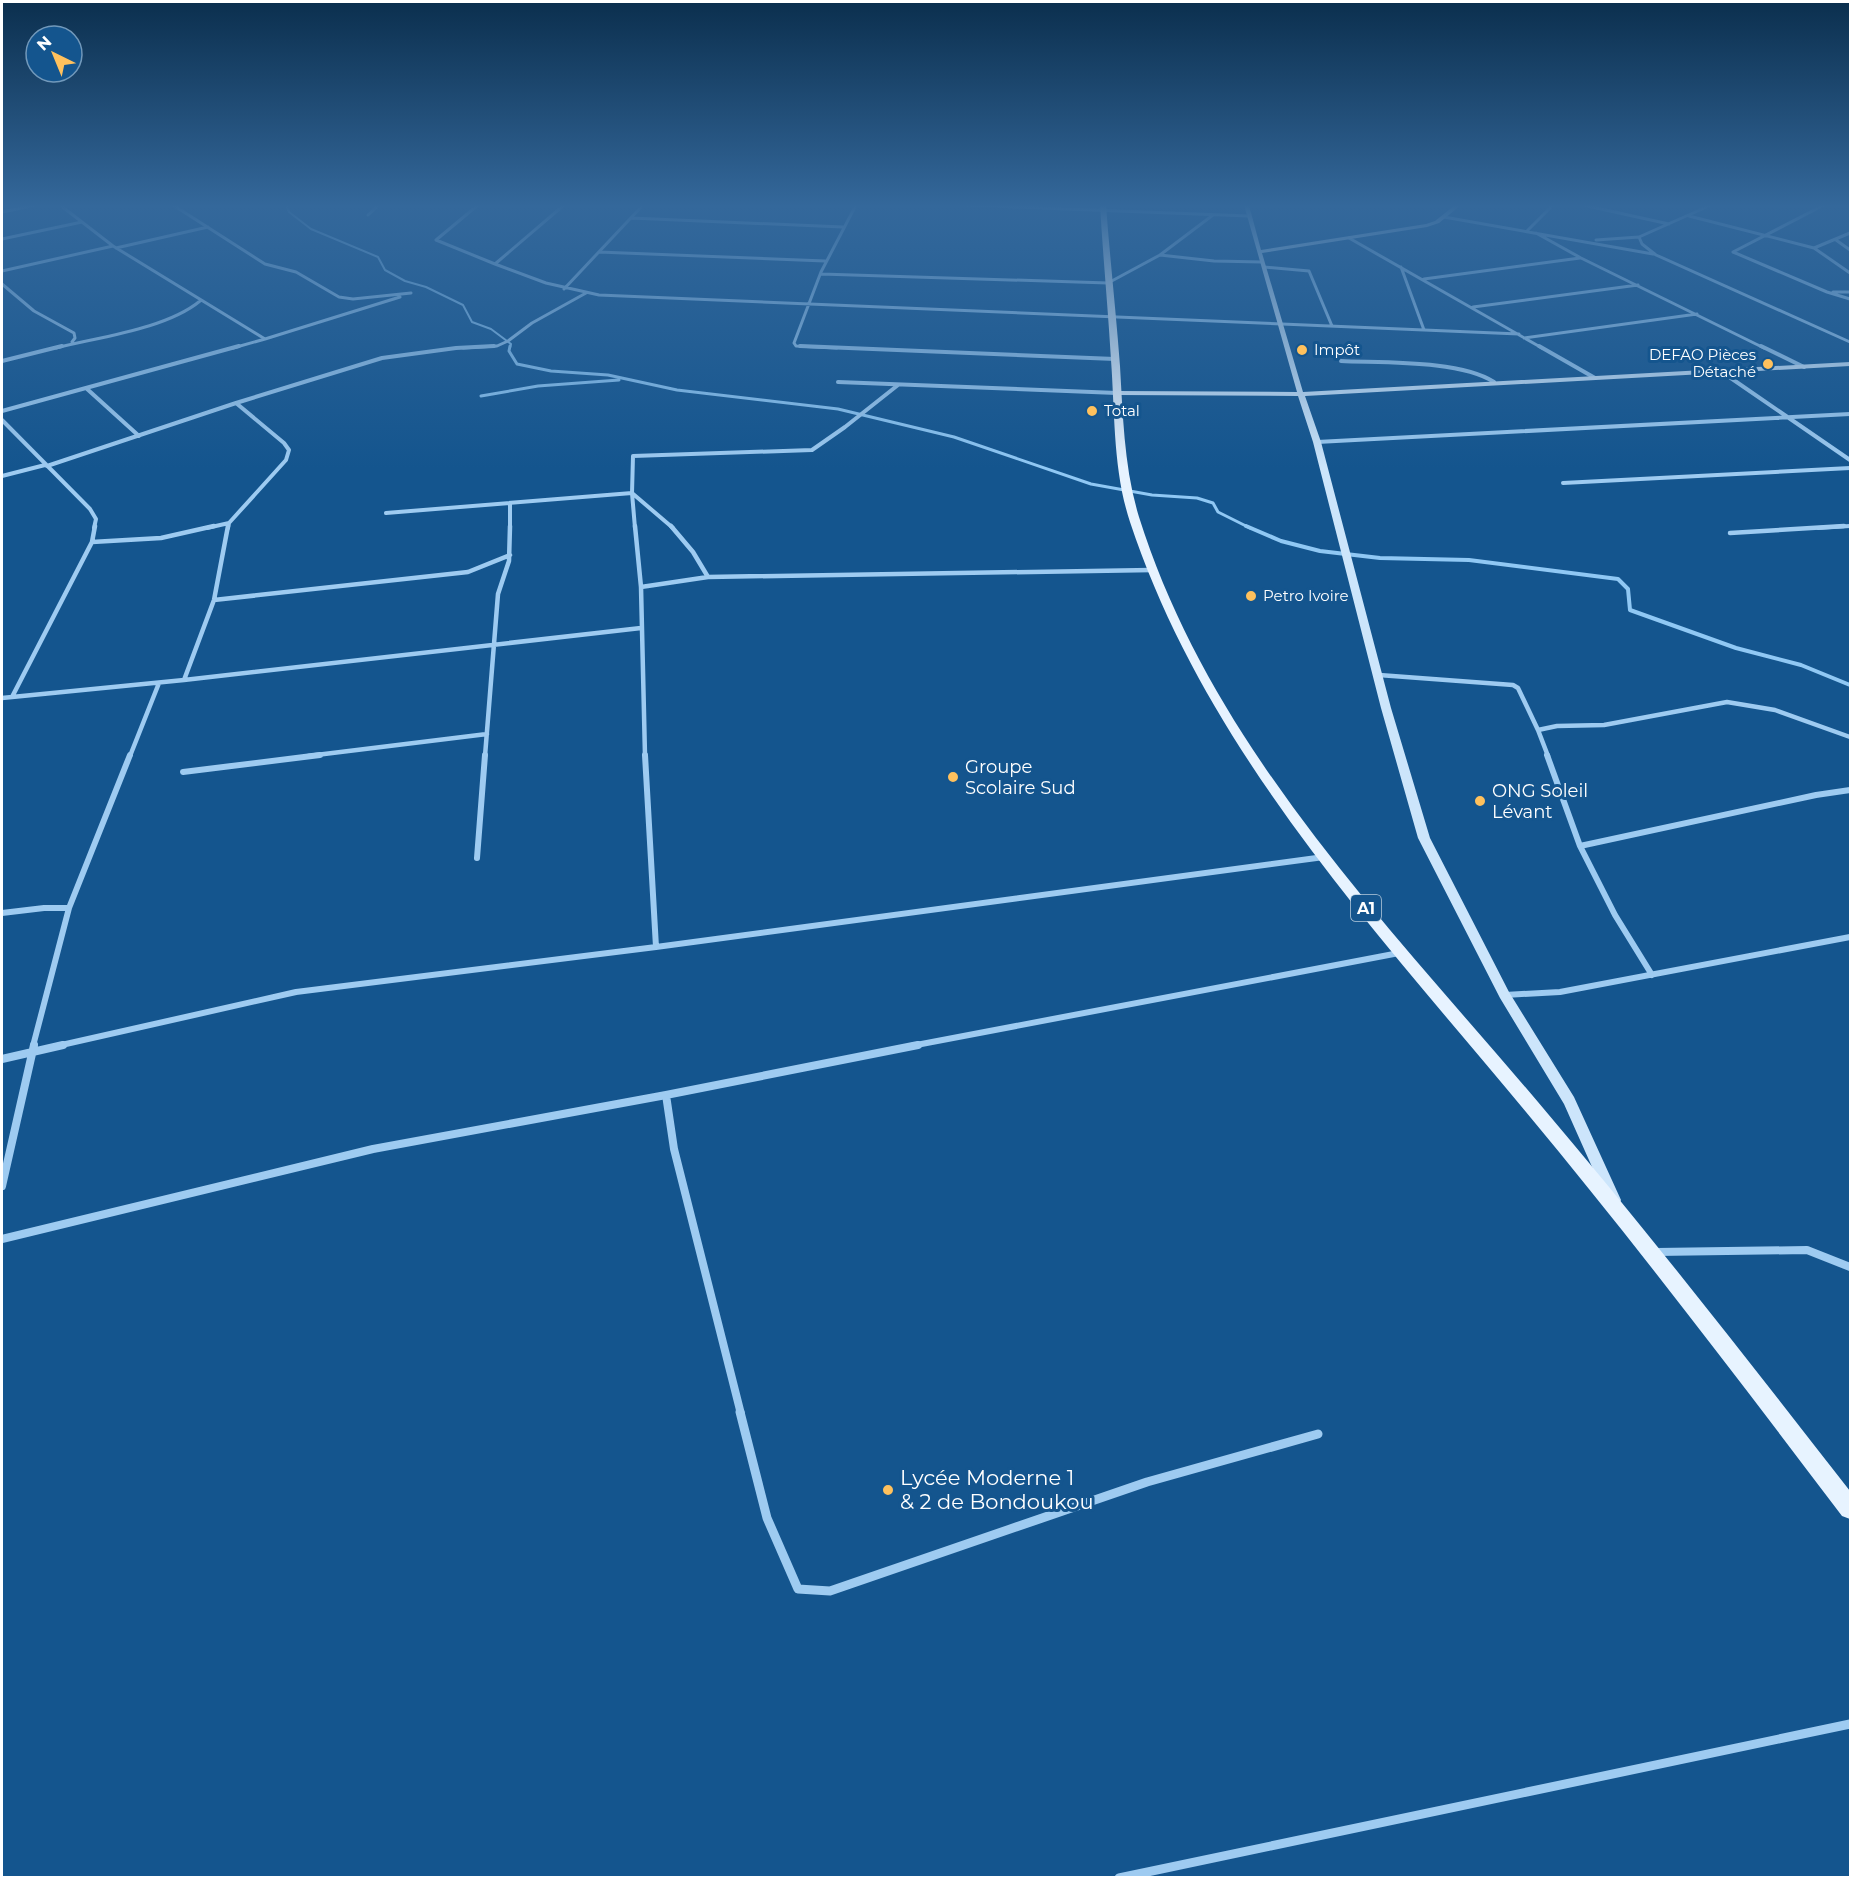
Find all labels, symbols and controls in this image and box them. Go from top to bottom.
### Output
north arrow [24,24,84,84]
text: N [33,32,55,55]
place label: Impôt [1314,340,1360,359]
marker: Impôt [1295,343,1309,357]
place label: DEFAO Pièces Détaché [1649,345,1756,381]
marker: DEFAO Pièces Détaché [1761,357,1775,371]
place label: Total [1104,401,1140,420]
marker: Total [1085,404,1099,418]
place label: Petro Ivoire [1263,586,1349,605]
marker: Petro Ivoire [1244,589,1258,603]
place label: Groupe Scolaire Sud [965,756,1076,799]
marker: Groupe Scolaire Sud [946,770,960,784]
place label: ONG Soleil Lévant [1492,780,1588,823]
marker: ONG Soleil Lévant [1473,794,1487,808]
road number: A1 [1351,895,1381,921]
place label: Lycée Moderne 1 & 2 de Bondoukou [900,1465,1094,1514]
marker: Lycée Moderne 1 & 2 de Bondoukou [881,1483,895,1497]

